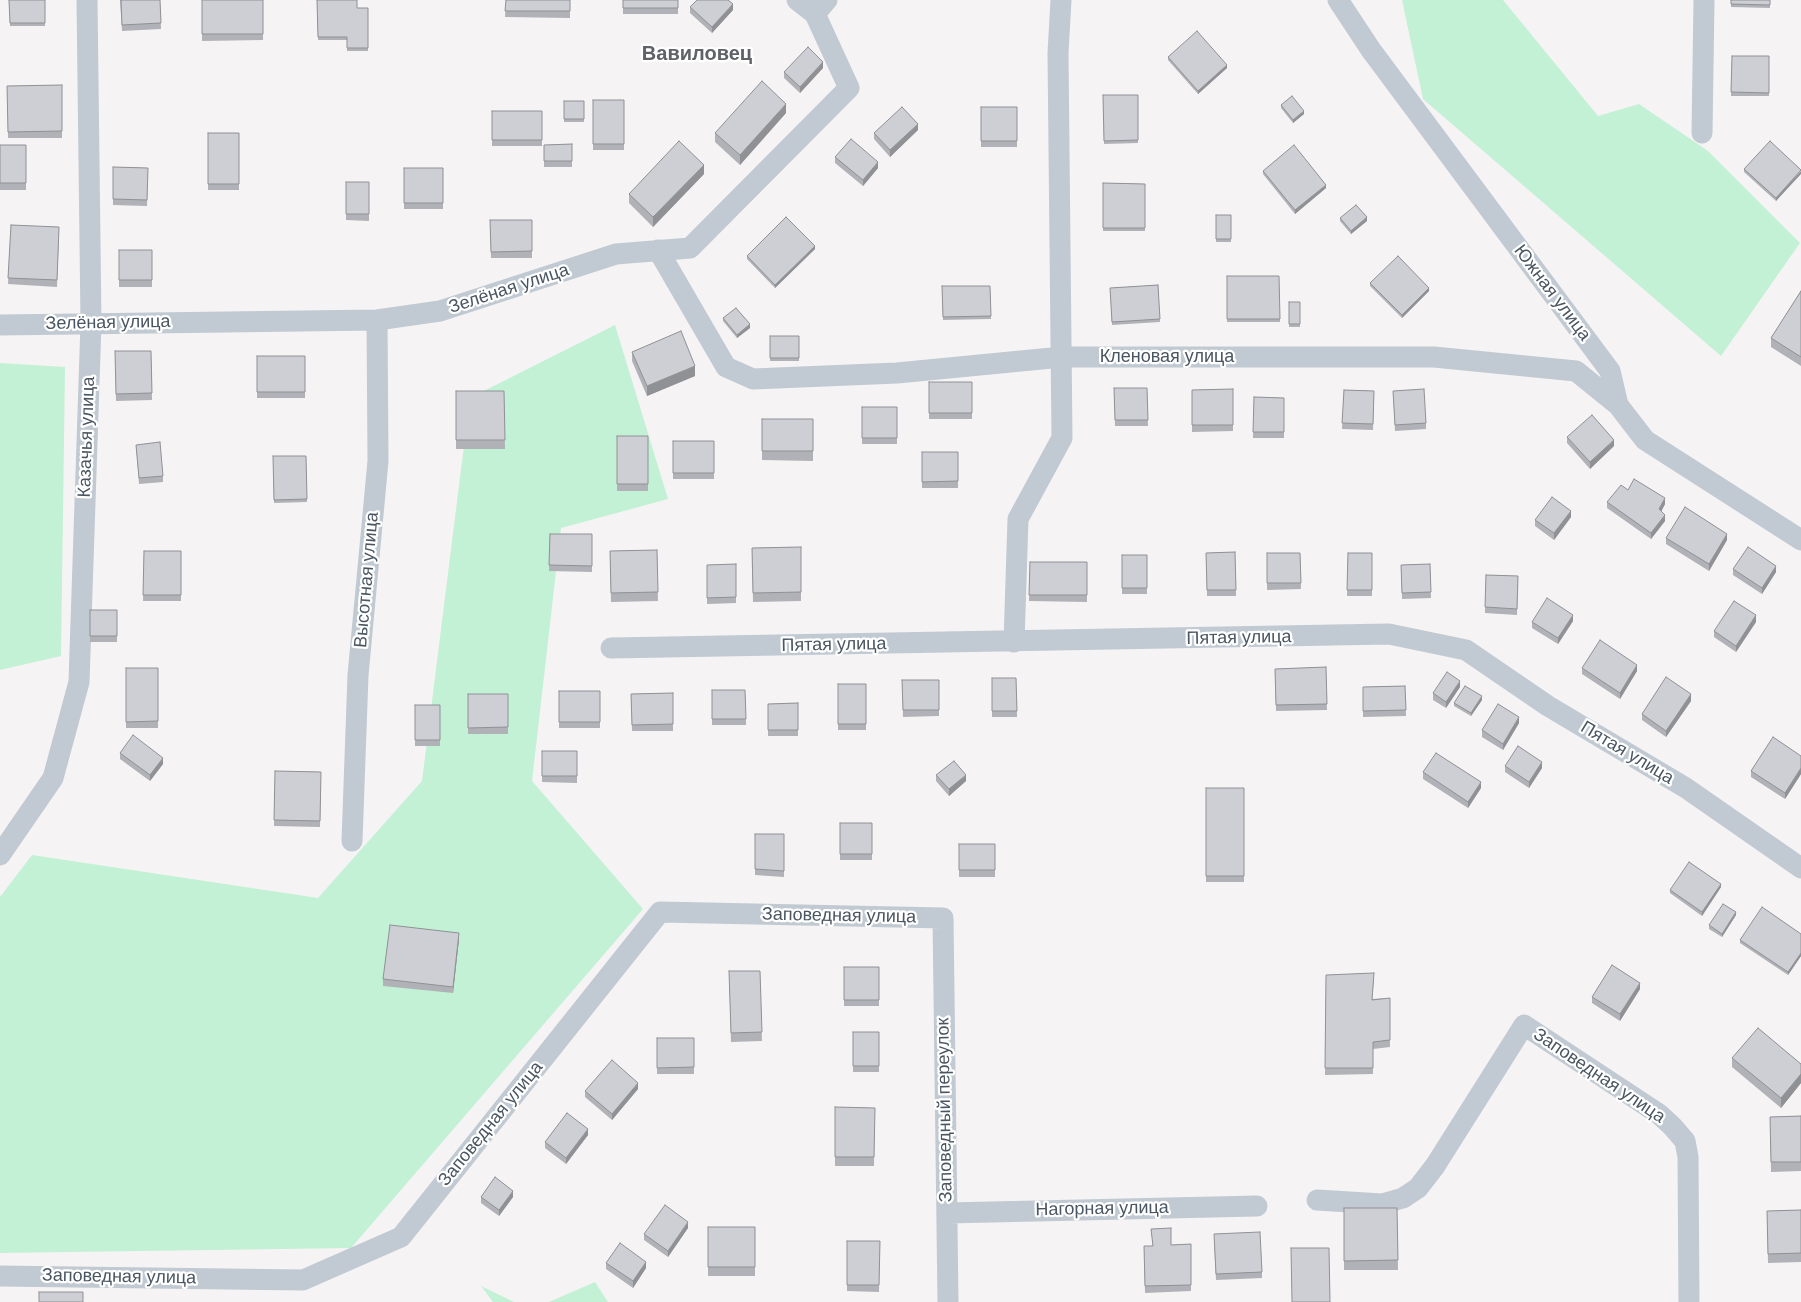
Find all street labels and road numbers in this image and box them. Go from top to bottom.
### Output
street label: Южная улица [1509,241,1595,345]
street label: Зелёная улица [446,259,572,319]
street label: Зелёная улица [45,311,171,335]
street label: Кленовая улица [1100,346,1234,368]
street label: Казачья улица [74,376,100,498]
street label: Высотная улица [350,511,384,649]
street label: Пятая улица [1186,626,1292,650]
street label: Пятая улица [781,633,887,657]
street label: Пятая улица [1576,717,1678,789]
street label: Заповедная улица [762,904,916,928]
street label: Заповедный переулок [933,1017,957,1203]
street label: Заповедная улица [1529,1024,1669,1128]
street label: Заповедная улица [434,1057,548,1191]
street label: Нагорная улица [1035,1197,1169,1221]
street label: Заповедная улица [42,1265,196,1289]

